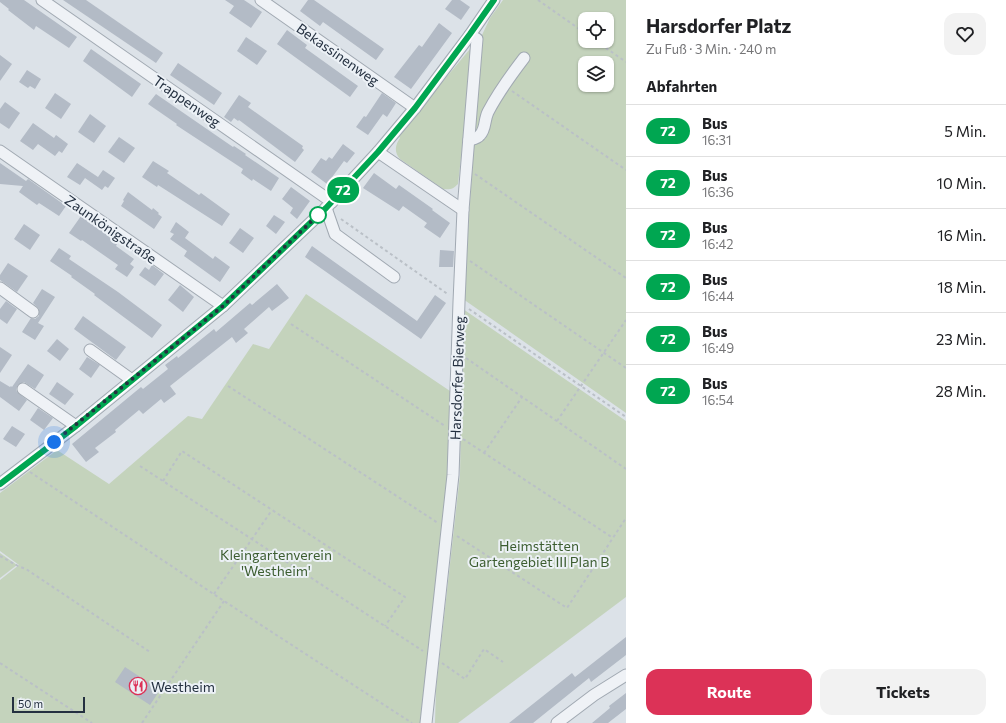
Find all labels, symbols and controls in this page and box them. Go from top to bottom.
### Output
map controls [578,12,614,92]
button: locate [578,12,614,48]
button: heart [944,13,986,55]
text: Harsdorfer Platz [646,14,791,37]
street label: Bekassinenweg [293,19,383,89]
text: Zu Fuß · 3 Min. · 240 m [646,41,776,57]
button: layers [578,56,614,92]
street label: Trappenweg [150,72,224,131]
text: Abfahrten [646,77,717,95]
text: Bus [702,114,727,132]
text: 72 [660,122,676,139]
text: 5 Min. [944,122,986,140]
text: 16:31 [702,132,732,148]
text: Bus [702,166,727,184]
text: 72 [660,174,676,191]
text: 10 Min. [937,174,986,192]
line badge: 72 [325,177,361,203]
text: 72 [335,181,351,198]
text: 16:36 [702,184,734,200]
street label: Zaunkönigstraße [62,191,160,267]
unlabelled marker [309,206,327,224]
text: Bus [702,218,727,236]
text: 72 [660,226,676,243]
text: 16 Min. [937,226,986,244]
text: 16:42 [702,236,733,252]
text: Bus [702,270,727,288]
text: 72 [660,278,676,295]
text: 18 Min. [937,278,986,296]
text: 16:44 [702,288,734,304]
street label: Harsdorfer Bierweg [446,315,468,440]
text: Bus [702,322,727,340]
text: 72 [660,330,676,347]
text: 23 Min. [936,330,986,348]
text: 16:49 [702,340,734,356]
text: Bus [702,374,727,392]
text: 72 [660,382,676,399]
text: 28 Min. [935,382,986,400]
text: 16:54 [702,392,734,408]
your location [44,432,64,452]
park label: Heimstätten Gartengebiet III Plan B [469,537,609,570]
park label: Kleingartenverein 'Westheim' [220,546,332,579]
button: Route [646,669,812,715]
button: Tickets [820,669,986,715]
restaurant icon: Westheim [128,676,148,696]
place label: Westheim [151,678,215,695]
scale bar [12,695,85,714]
text: 50 m [18,697,43,710]

